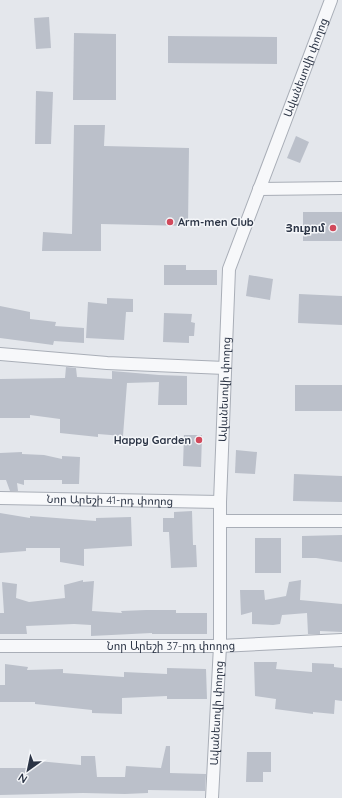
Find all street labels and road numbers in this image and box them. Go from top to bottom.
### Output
street label: Ավանեսովի փողոց [280,16,331,119]
street label: Ավանեսովի փողոց [215,337,233,442]
street label: Նոր Արեշի 41-րդ փողոց [47,492,173,508]
street label: Նոր Արեշի 37-րդ փողոց [107,638,235,653]
street label: Ավանեսովի փողոց [207,660,226,766]

